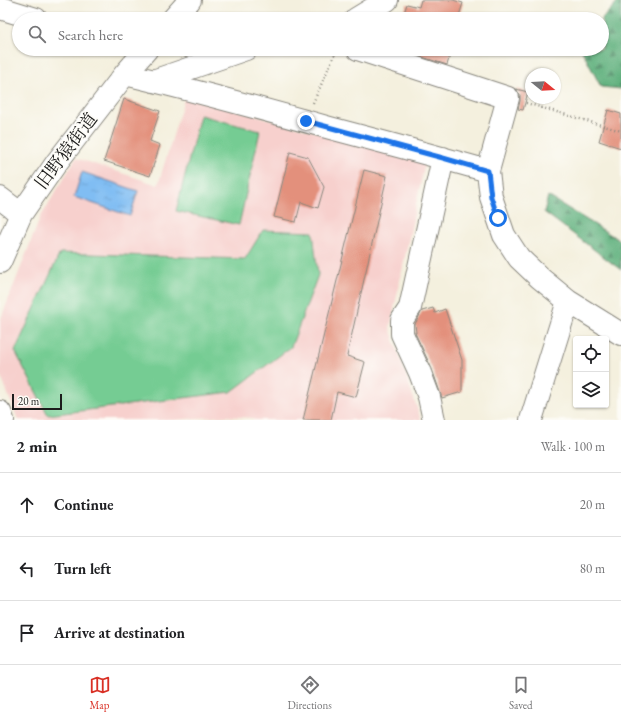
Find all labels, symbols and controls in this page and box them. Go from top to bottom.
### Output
search box [12,12,609,56]
icon: search [26,23,48,45]
text: Search here [58,25,123,44]
north arrow [525,68,561,104]
street label: 旧野猿街道 [29,108,102,194]
route end [297,112,315,130]
route start [489,209,507,227]
map controls [573,336,609,408]
button: locate [573,336,609,372]
button: layers [573,372,609,408]
scale bar [12,392,62,411]
text: 20 m [18,394,39,408]
text: 2 min [16,435,57,457]
text: Walk · 100 m [541,438,605,455]
icon: ahead [16,494,38,516]
text: Continue [54,495,114,514]
text: 20 m [580,496,605,513]
icon: left [16,558,38,580]
text: Turn left [54,559,111,578]
text: 80 m [580,560,605,577]
icon: arrive [16,622,38,644]
text: Arrive at destination [54,623,185,642]
tab: Map [89,674,111,712]
tab: Directions [288,674,332,712]
tab: Saved [509,674,532,712]

